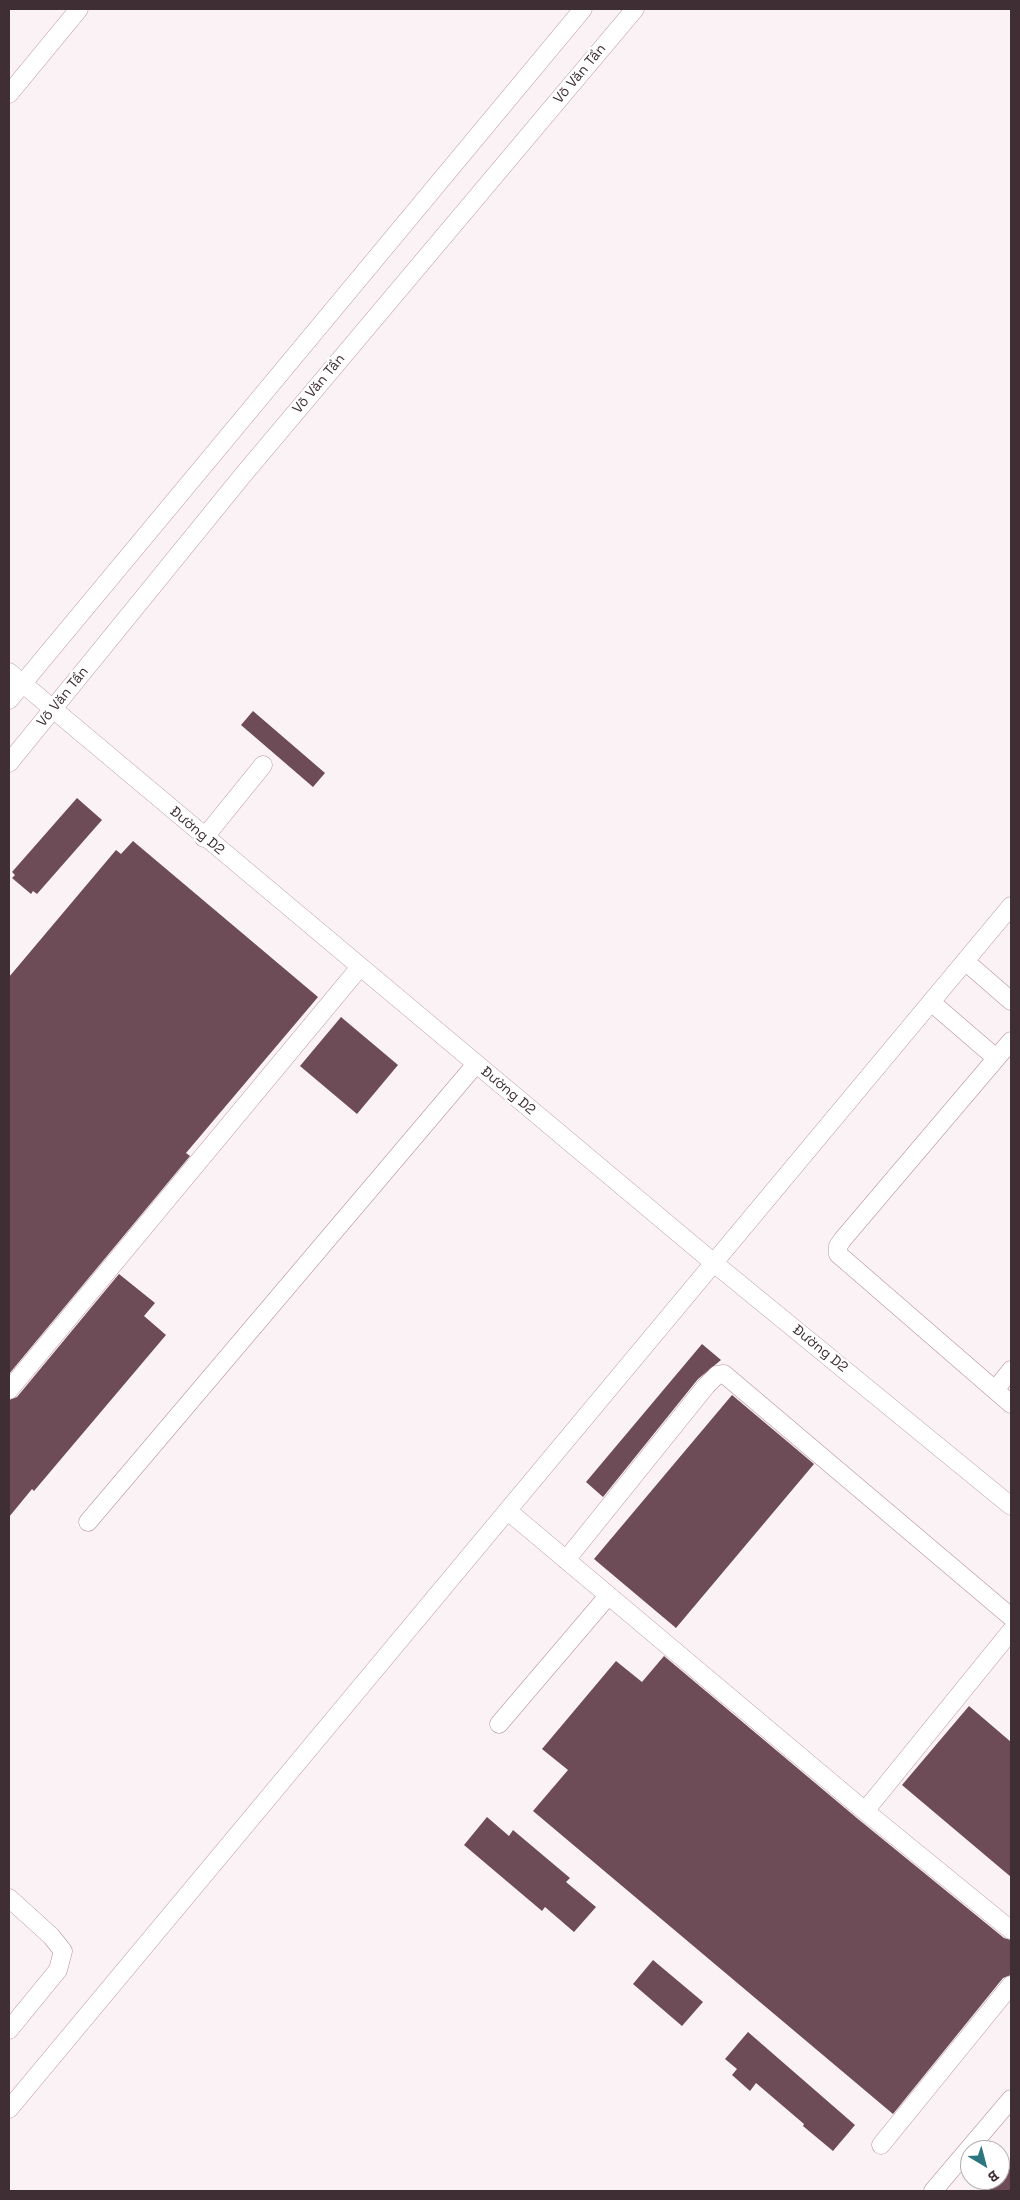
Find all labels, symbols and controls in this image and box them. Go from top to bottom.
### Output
street label: Võ Văn Tần [550,41,610,107]
street label: Võ Văn Tần [289,351,349,417]
street label: Võ Văn Tần [34,664,92,730]
street label: Đường D2 [166,803,228,859]
street label: Đường D2 [477,1063,539,1119]
street label: Đường D2 [789,1322,851,1376]
north arrow [960,2140,1010,2190]
text: B [984,2166,1003,2186]

